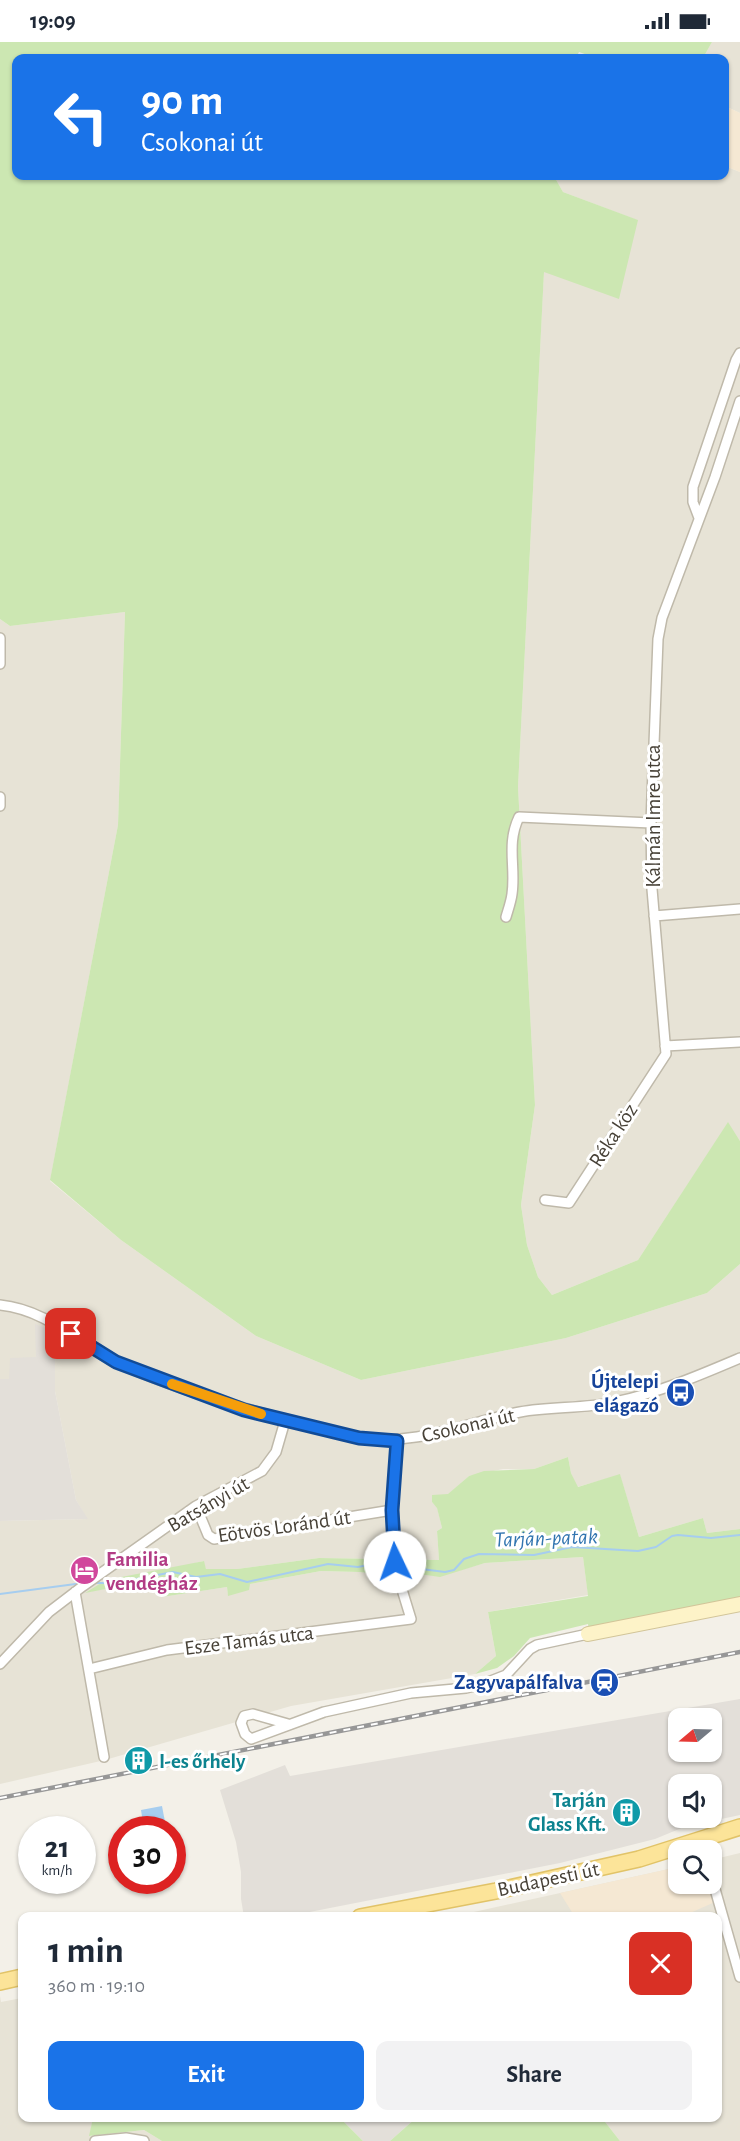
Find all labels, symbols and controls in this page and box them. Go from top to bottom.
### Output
text: 19:09 [30,10,76,32]
icon: left [42,78,120,156]
text: 90 m [141,80,223,122]
text: Csokonai út [141,129,263,156]
street label: Kálmán Imre utca [643,744,664,888]
street label: Réka köz [585,1100,642,1171]
pin [45,1308,96,1359]
icon: arrive [54,1317,87,1350]
place label: Újtelepi elágazó [591,1368,659,1416]
bus stop icon: Újtelepi elágazó [664,1377,696,1409]
street label: Csokonai út [420,1405,517,1446]
street label: Batsányi út [164,1473,253,1536]
street label: Eötvös Loránd út [216,1507,352,1546]
water label: Tarján-patak [494,1525,598,1552]
position arrow [363,1530,427,1594]
place label: Familia vendégház [106,1549,198,1594]
hotel icon: Familia vendégház [69,1555,101,1587]
street label: Esze Tamás utca [183,1622,315,1659]
station icon: Zagyvapálfalva [588,1666,620,1698]
place label: Zagyvapálfalva [454,1672,583,1693]
north arrow [668,1708,722,1762]
map controls [668,1708,722,1894]
building icon: I-es őrhely [122,1745,154,1777]
place label: I-es őrhely [159,1751,246,1772]
button: sound [668,1774,722,1828]
place label: Tarján Glass Kft. [528,1790,606,1835]
building icon: Tarján Glass Kft. [611,1796,643,1828]
speed limit sign: 30 [108,1816,186,1894]
text: 21 [45,1833,69,1863]
button: search [668,1840,722,1894]
street label: Budapesti út [495,1858,601,1901]
text: km/h [42,1863,72,1878]
button: close [629,1932,692,1995]
text: 1 min [48,1933,124,1969]
text: 360 m · 19:10 [48,1976,145,1996]
button: Exit [48,2041,364,2110]
button: Share [376,2041,692,2110]

